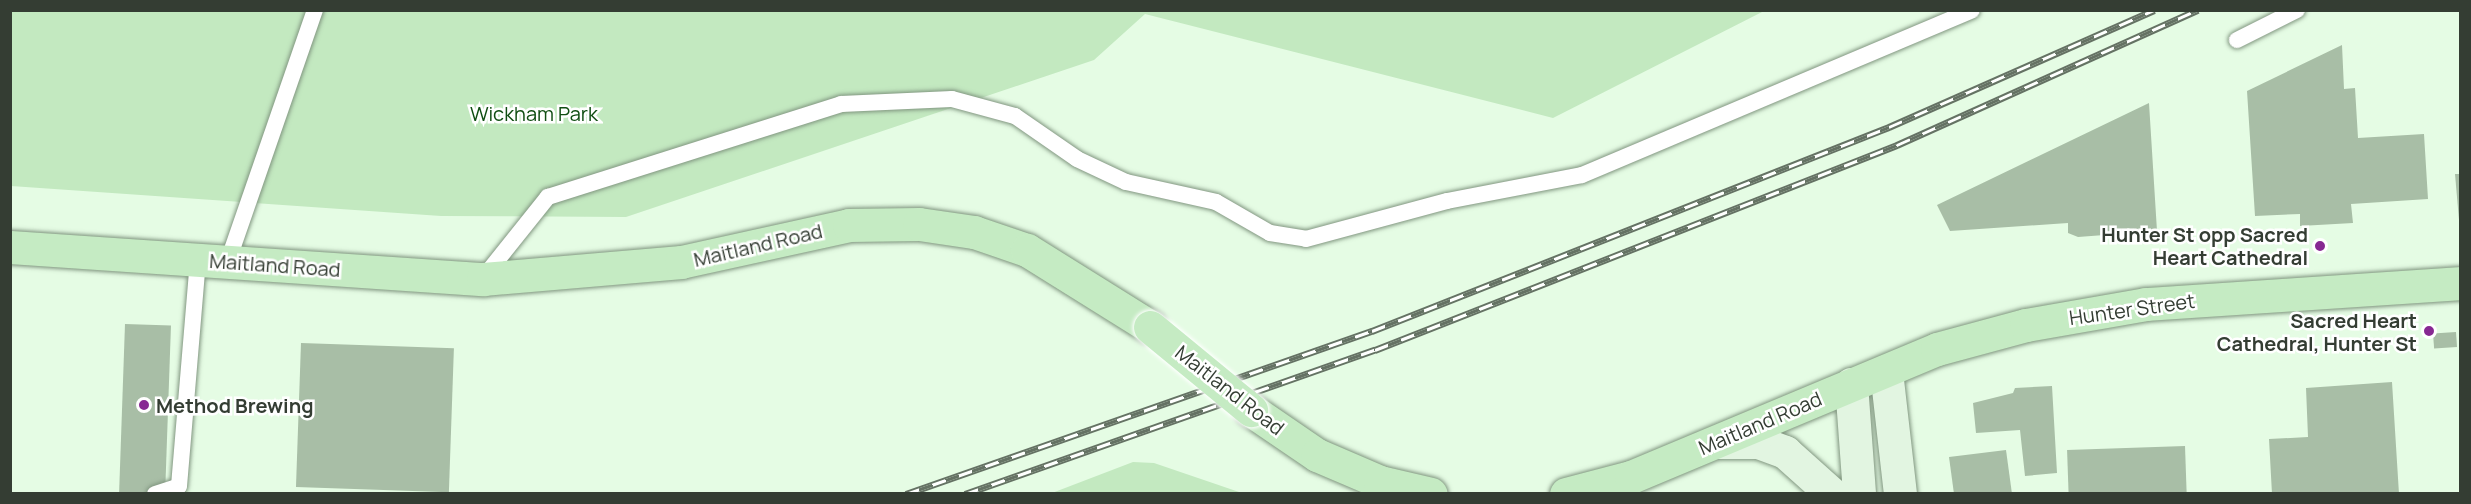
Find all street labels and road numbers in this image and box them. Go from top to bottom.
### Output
street label: Maitland Road [691,219,825,271]
street label: Maitland Road [209,248,341,282]
street label: Hunter Street [2068,288,2196,330]
street label: Maitland Road [1171,340,1289,440]
street label: Maitland Road [1695,386,1825,460]

